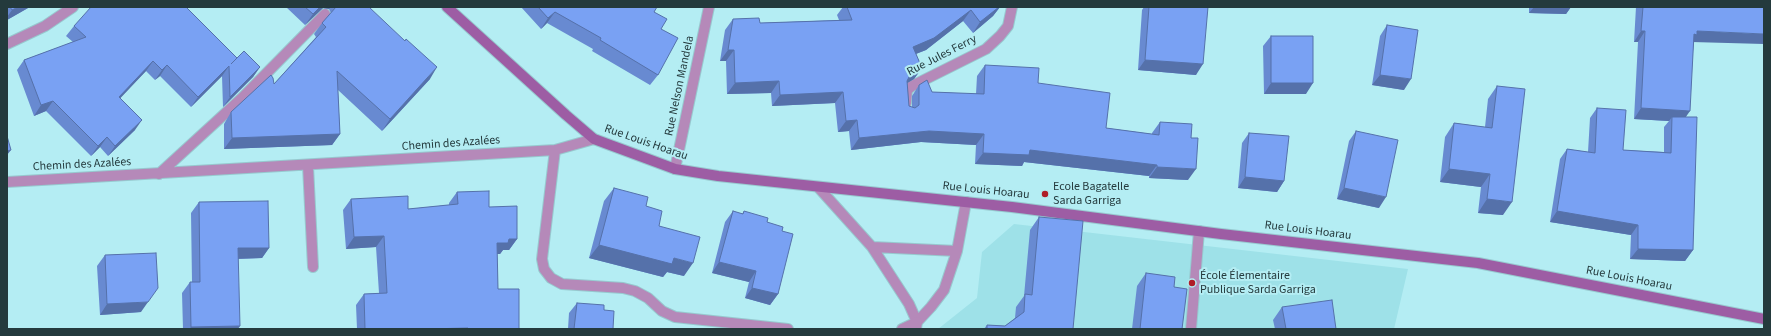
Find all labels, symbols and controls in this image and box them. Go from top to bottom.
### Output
street label: Rue Jules Ferry [905,32,979,80]
street label: Rue Nelson Mandela [662,35,698,137]
street label: Rue Louis Hoarau [602,122,690,164]
street label: Chemin des Azalées [401,133,501,155]
street label: Chemin des Azalées [32,155,132,175]
street label: Rue Louis Hoarau [942,179,1030,203]
place label: Ecole Bagatelle Sarda Garriga [1053,180,1129,208]
marker: Ecole Bagatelle Sarda Garriga [1040,189,1050,199]
street label: Rue Louis Hoarau [1264,219,1352,243]
street label: Rue Louis Hoarau [1585,264,1673,294]
place label: École Élementaire Publique Sarda Garriga [1200,269,1316,297]
marker: École Élementaire Publique Sarda Garriga [1187,278,1197,288]

